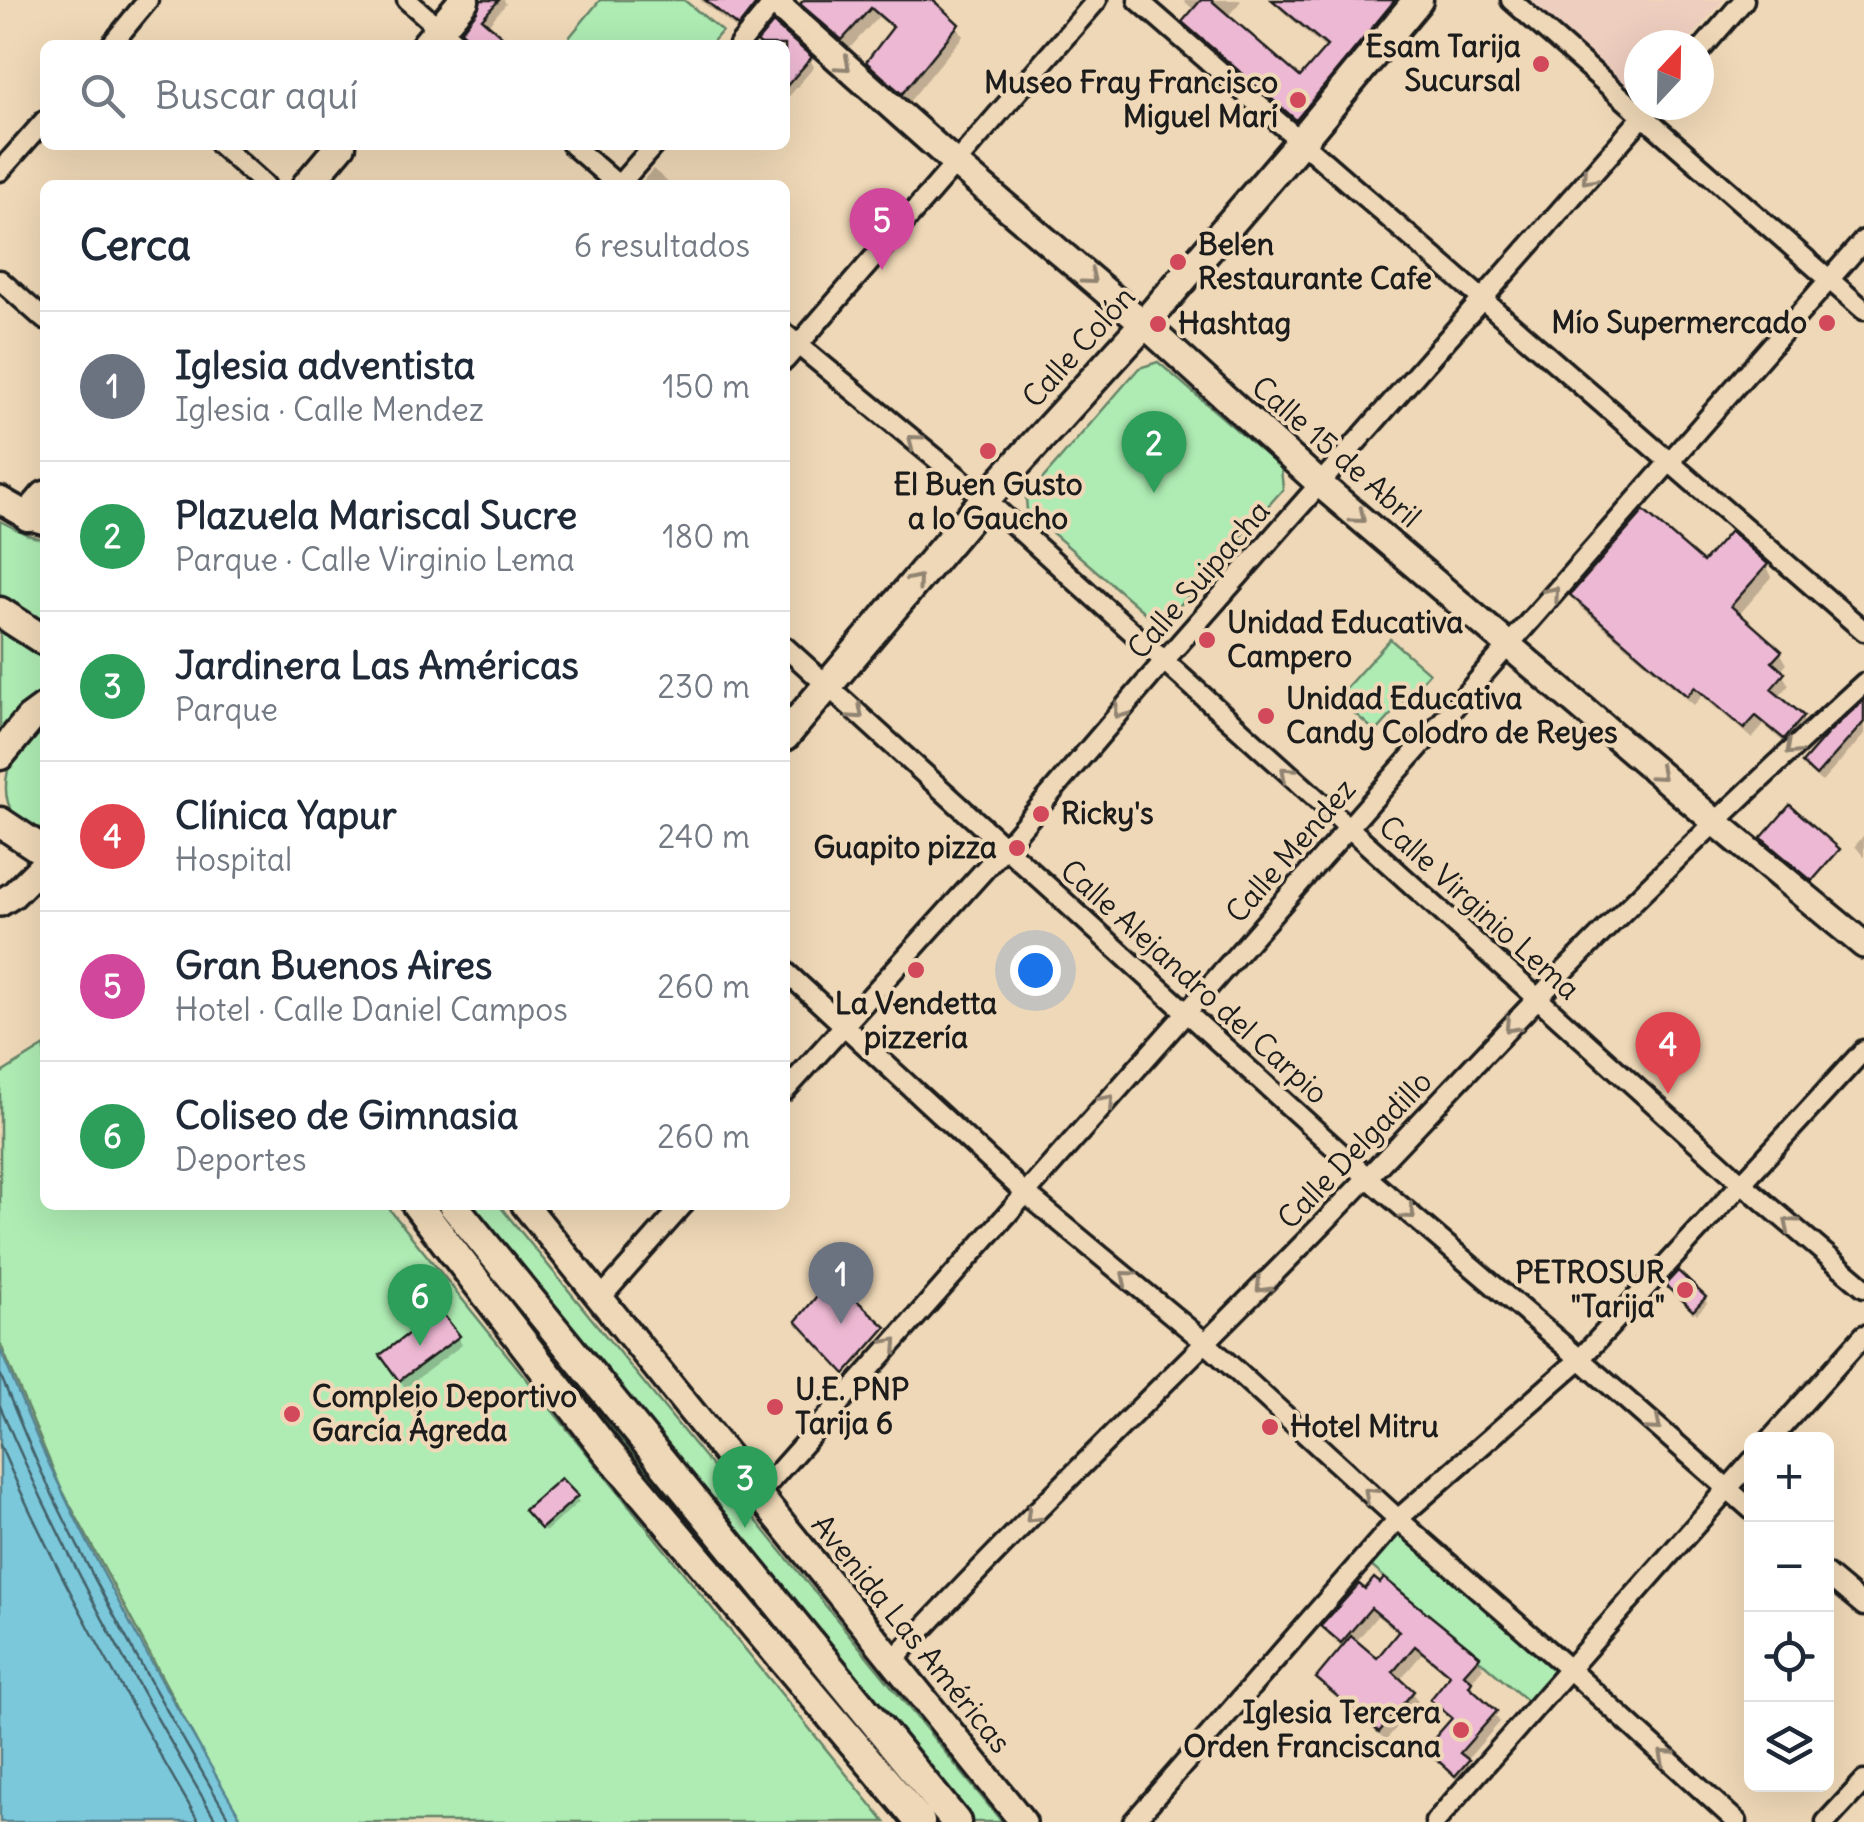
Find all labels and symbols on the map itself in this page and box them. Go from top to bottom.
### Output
place label: Esam Tarija Sucursal [1365,27,1521,99]
north arrow [1624,30,1714,120]
marker: Esam Tarija Sucursal [1530,53,1552,75]
one-way arrow [832,54,851,72]
place label: Museo Fray Francisco Miguel Marí [984,63,1278,135]
marker: Museo Fray Francisco Miguel Marí [1287,89,1309,111]
one-way arrow [1582,166,1600,185]
pin: 5 [850,188,914,270]
place label: Belen Restaurante Cafe [1198,225,1432,297]
marker: Belen Restaurante Cafe [1167,251,1189,273]
one-way arrow [1079,266,1097,284]
street label: Calle Colón [1014,278,1143,415]
place label: Mío Supermercado [1551,303,1807,341]
place label: Hashtag [1178,304,1291,342]
marker: Mío Supermercado [1816,312,1838,334]
marker: Hashtag [1147,313,1169,335]
street label: Calle 15 de Abril [1244,367,1429,535]
pin: 2 [1122,410,1186,493]
one-way arrow [907,435,925,453]
marker: El Buen Gusto a lo Gaucho [977,440,999,462]
place label: El Buen Gusto a lo Gaucho [894,465,1083,537]
street label: Calle Suipacha [1119,492,1278,667]
one-way arrow [1347,506,1365,524]
one-way arrow [904,575,922,593]
one-way arrow [1541,586,1559,605]
place label: Unidad Educativa Campero [1227,603,1463,675]
marker: Unidad Educativa Campero [1196,629,1218,651]
place label: Unidad Educativa Candy Colodro de Reyes [1286,679,1618,751]
one-way arrow [1114,700,1132,719]
one-way arrow [845,701,864,719]
marker: Unidad Educativa Candy Colodro de Reyes [1255,705,1277,727]
one-way arrow [1785,737,1804,755]
one-way arrow [1648,762,1666,780]
one-way arrow [1280,767,1299,785]
street label: Calle Mendez [1217,770,1363,930]
place label: Ricky's [1061,794,1154,832]
marker: Ricky's [1030,803,1052,825]
street label: Calle Virginio Lema [1371,807,1588,1007]
place label: Guapito pizza [813,828,997,866]
marker: Guapito pizza [1006,837,1028,859]
street label: Calle Alejandro del Carpio [1053,851,1336,1112]
your location [1010,945,1061,996]
marker: La Vendetta pizzería [905,959,927,981]
place label: La Vendetta pizzería [835,984,997,1056]
pin: 4 [1636,1012,1700,1094]
one-way arrow [1505,1015,1523,1033]
street label: Calle Delgadillo [1269,1062,1439,1237]
one-way arrow [1096,1094,1114,1113]
one-way arrow [1398,1201,1416,1219]
one-way arrow [1783,1218,1801,1236]
pin: 1 [808,1242,874,1324]
place label: PETROSUR "Tarija" [1515,1253,1665,1325]
pin: 6 [388,1264,452,1346]
one-way arrow [1120,1271,1139,1289]
one-way arrow [1256,1275,1274,1293]
marker: PETROSUR "Tarija" [1674,1279,1696,1301]
one-way arrow [880,1337,898,1356]
place label: U.E. PNP Tarija 6 [795,1370,909,1442]
place label: Complejo Deportivo García Ágreda [312,1377,577,1449]
marker: U.E. PNP Tarija 6 [764,1396,786,1418]
marker: Complejo Deportivo García Ágreda [281,1403,303,1425]
place label: Hotel Mitru [1290,1407,1439,1445]
one-way arrow [1643,1414,1662,1432]
marker: Hotel Mitru [1259,1416,1281,1438]
pin: 3 [712,1446,778,1528]
one-way arrow [1363,1488,1381,1506]
one-way arrow [1025,1504,1043,1522]
street label: Avenida Las Américas [804,1506,1020,1760]
place label: Iglesia Tercera Orden Franciscana [1183,1693,1441,1765]
marker: Iglesia Tercera Orden Franciscana [1450,1719,1472,1741]
one-way arrow [1658,1750,1677,1768]

